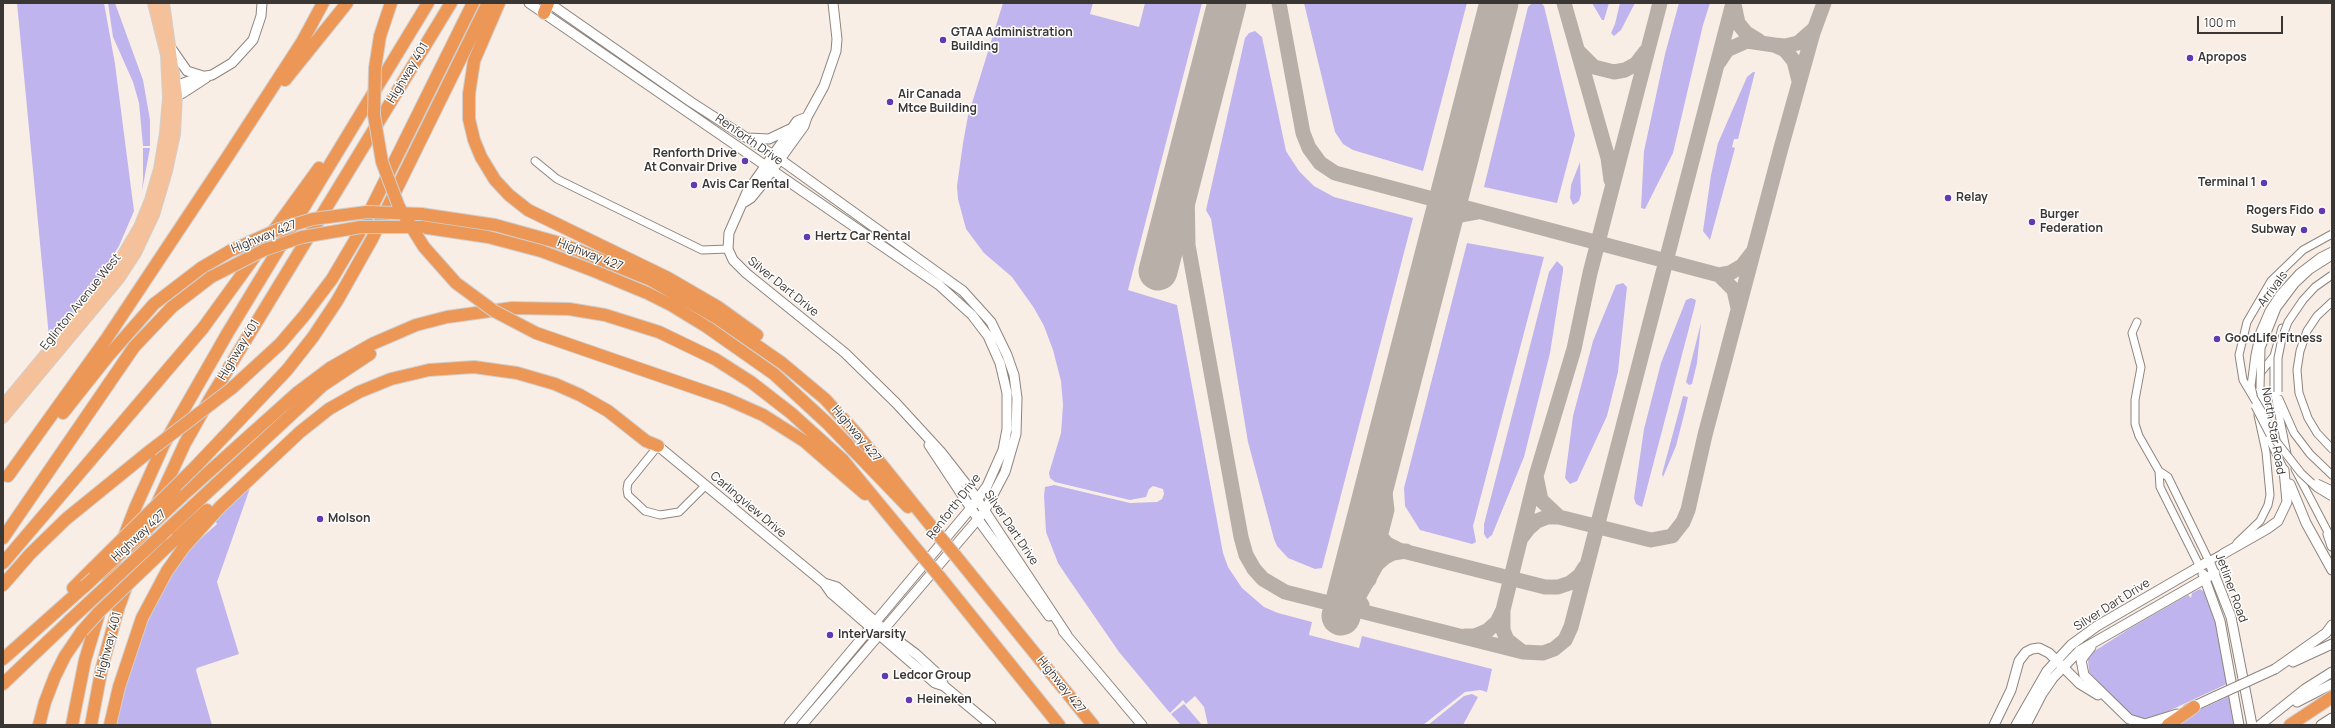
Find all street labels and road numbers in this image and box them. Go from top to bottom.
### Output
street label: Highway 401 [384,40,432,106]
street label: Renforth Drive [712,111,786,169]
street label: Highway 427 [229,217,299,257]
street label: Highway 427 [555,236,625,274]
street label: Eglinton Avenue West [38,251,124,353]
street label: Silver Dart Drive [745,254,821,320]
street label: Arrivals [2255,268,2291,310]
street label: Highway 401 [215,317,263,383]
street label: North Star Road [2258,386,2288,476]
street label: Highway 427 [828,403,884,465]
street label: Carlingview Drive [707,469,789,541]
street label: Renforth Drive [924,471,984,543]
street label: Silver Dart Drive [981,488,1041,568]
street label: Highway 427 [109,507,169,565]
street label: Jetliner Road [2212,552,2250,624]
street label: Silver Dart Drive [2071,576,2153,634]
street label: Highway 401 [93,610,125,680]
street label: Highway 427 [1034,654,1088,716]

